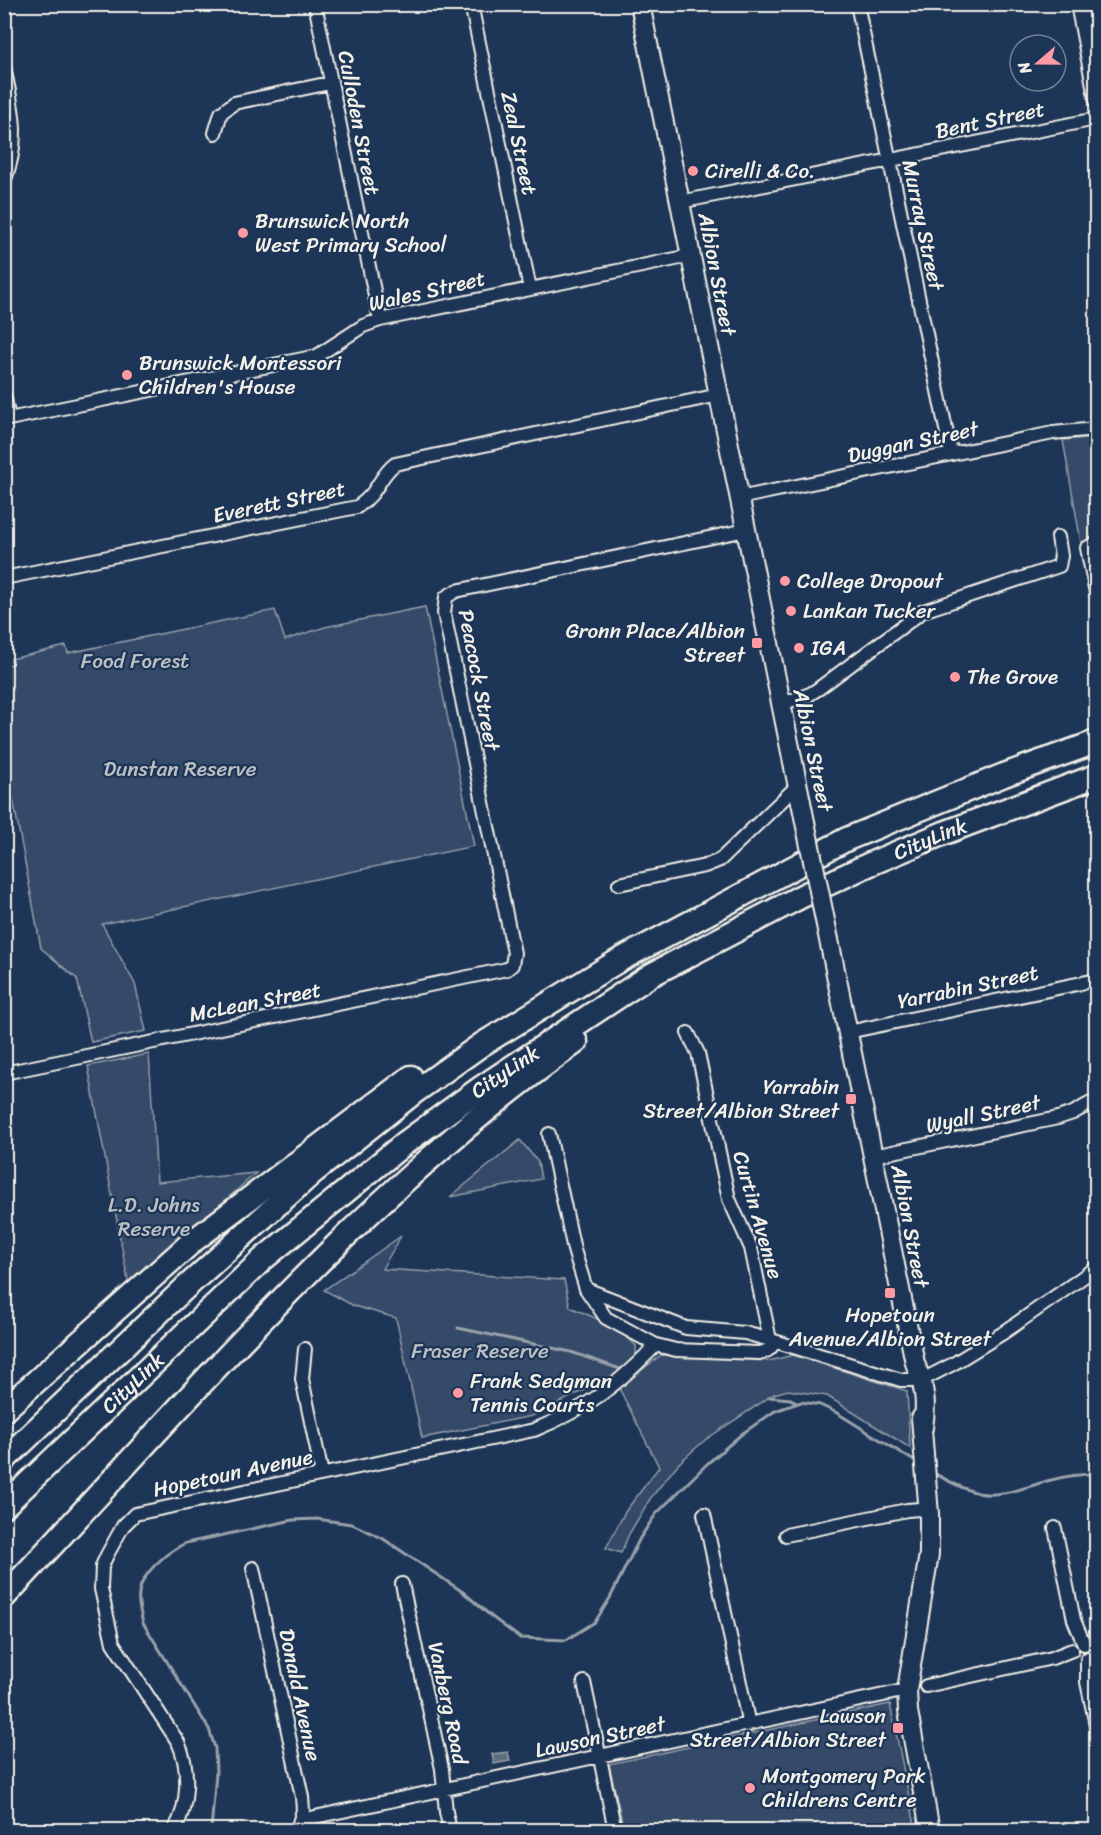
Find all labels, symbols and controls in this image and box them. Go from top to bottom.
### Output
north arrow [1008,33,1068,93]
street label: Culloden Street [326,47,392,199]
text: N [1009,57,1040,79]
street label: Zeal Street [489,88,549,198]
street label: Bent Street [932,90,1048,150]
place label: Cirelli & Co. [705,152,815,190]
street label: Murray Street [891,156,956,295]
marker: Cirelli & Co. [686,164,700,178]
place label: Brunswick North West Primary School [255,202,448,264]
street label: Albion Street [686,208,748,340]
marker: Brunswick North West Primary School [236,226,250,240]
street label: Wales Street [365,259,489,323]
place label: Brunswick Montessori Children's House [139,344,343,406]
marker: Brunswick Montessori Children's House [120,368,134,382]
street label: Duggan Street [844,409,983,474]
street label: Everett Street [209,469,349,535]
place label: College Dropout [797,562,945,600]
marker: College Dropout [778,574,792,588]
place label: Lankan Tucker [803,592,937,630]
marker: Lankan Tucker [784,604,798,618]
street label: Peacock Street [447,606,512,755]
place label: Gronn Place/Albion Street [566,612,747,674]
place label: IGA [810,629,846,667]
marker: Gronn Place/Albion Street [750,636,764,650]
marker: IGA [792,641,806,655]
park label: Food Forest [81,642,189,680]
place label: The Grove [967,658,1058,696]
marker: The Grove [948,670,962,684]
street label: Albion Street [781,684,845,816]
park label: Dunstan Reserve [103,750,257,788]
street label: CityLink [887,807,973,871]
street label: Yarrabin Street [894,954,1042,1020]
street label: McLean Street [186,971,324,1033]
street label: CityLink [462,1034,548,1109]
place label: Yarrabin Street/Albion Street [643,1068,841,1130]
street label: Wyall Street [922,1083,1045,1145]
marker: Yarrabin Street/Albion Street [844,1092,858,1106]
street label: Curtin Avenue [722,1146,794,1284]
street label: Albion Street [879,1160,941,1292]
park label: L.D. Johns Reserve [108,1186,200,1248]
marker: Hopetoun Avenue/Albion Street [883,1286,897,1300]
place label: Hopetoun Avenue/Albion Street [788,1296,993,1358]
park label: Fraser Reserve [411,1332,549,1370]
street label: CityLink [92,1342,174,1423]
place label: Frank Sedgman Tennis Courts [470,1362,612,1424]
marker: Frank Sedgman Tennis Courts [451,1386,465,1400]
street label: Hopetoun Avenue [149,1437,317,1509]
street label: Donald Avenue [267,1625,333,1765]
street label: Vanberg Road [416,1638,480,1770]
place label: Lawson Street/Albion Street [690,1697,888,1759]
street label: Lawson Street [531,1704,670,1769]
marker: Lawson Street/Albion Street [891,1721,905,1735]
place label: Montgomery Park Childrens Centre [762,1757,926,1819]
marker: Montgomery Park Childrens Centre [743,1781,757,1795]

